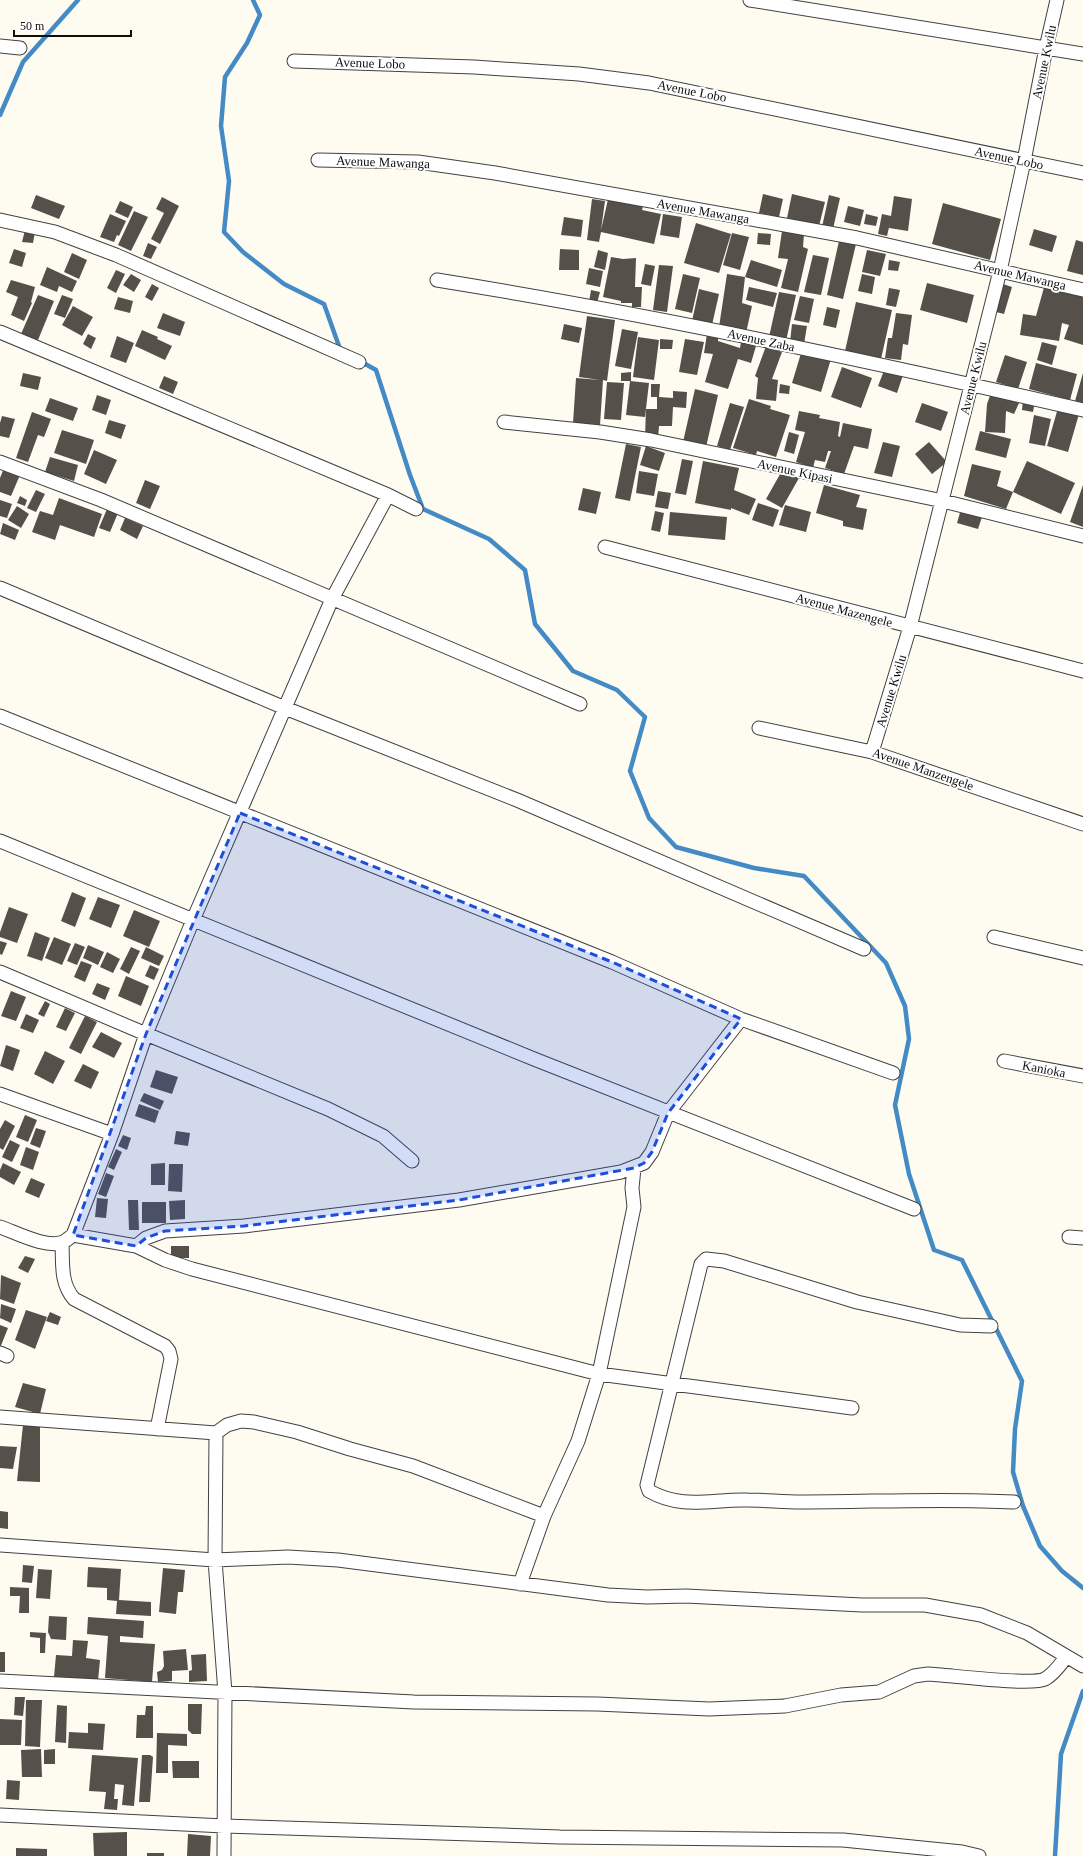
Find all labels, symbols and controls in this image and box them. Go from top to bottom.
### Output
scale bar [14,12,131,38]
text: 50 m [20,19,45,33]
street label: Avenue Kwilu [1029,23,1059,100]
street label: Avenue Lobo [335,54,405,72]
street label: Avenue Lobo [656,77,728,105]
street label: Avenue Lobo [973,143,1045,173]
street label: Avenue Mawanga [336,153,430,171]
street label: Avenue Mawanga [655,195,751,227]
street label: Avenue Mawanga [973,257,1068,293]
street label: Avenue Zaba [726,326,796,355]
street label: Avenue Kwilu [957,339,989,416]
street label: Avenue Kipasi [756,456,834,486]
street label: Avenue Mazengele [794,590,894,630]
street label: Avenue Kwilu [873,652,909,729]
street label: Avenue Manzengele [870,745,976,793]
street label: Kanioka [1021,1057,1067,1081]

